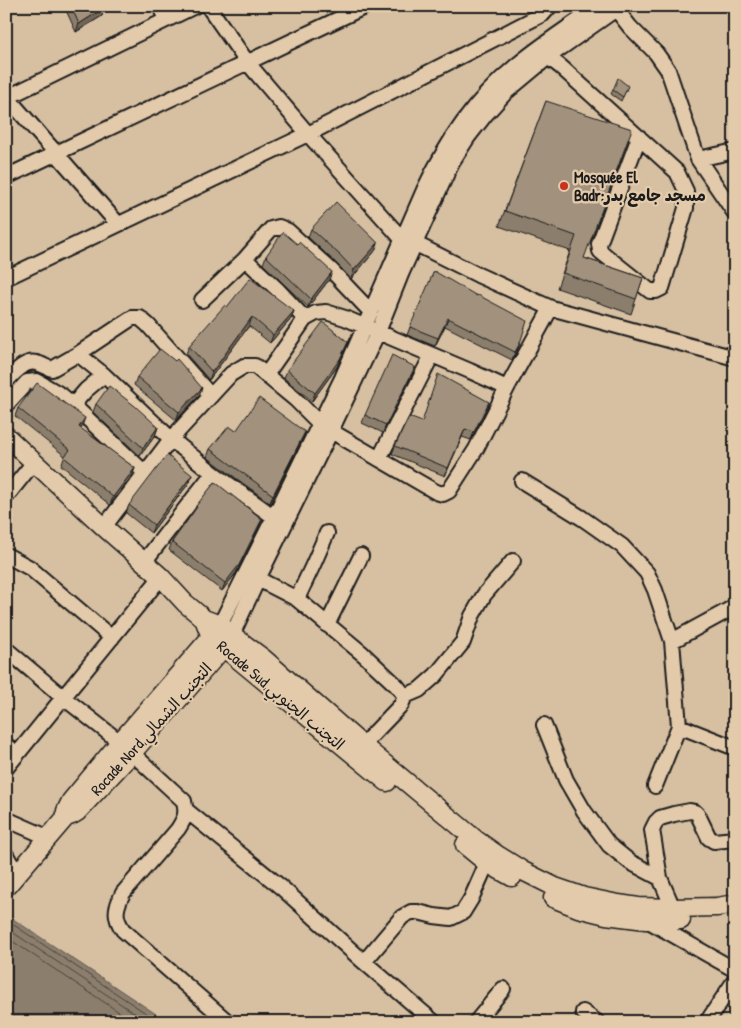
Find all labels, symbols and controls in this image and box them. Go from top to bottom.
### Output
place label: Mosquée El Badr;مسجد جامع بدر [574,166,706,207]
marker: Mosquée El Badr;مسجد جامع بدر [558,180,570,192]
street label: Rocade Sud,التجنب الجنوبي [210,635,349,758]
street label: Rocade Nord,التجنب الشمالي [85,658,220,803]

